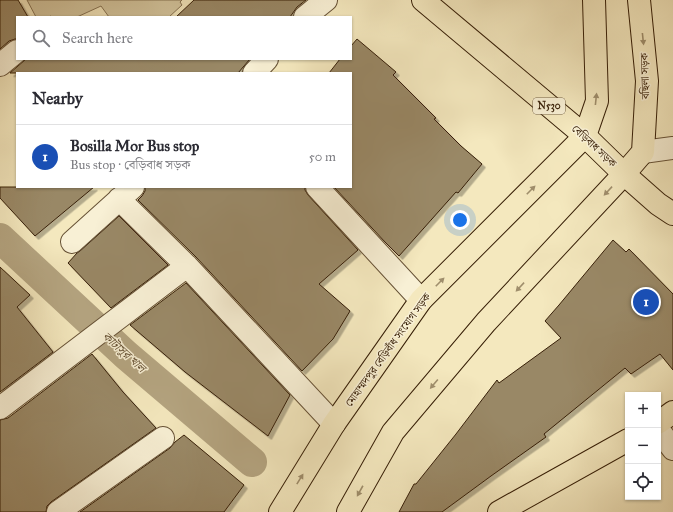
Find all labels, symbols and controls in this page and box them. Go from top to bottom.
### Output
search box [16,16,352,60]
icon: search [30,27,52,49]
text: Search here [62,29,133,47]
one-way arrow [640,33,646,45]
street label: বছিলা সড়ক [638,51,652,100]
text: Nearby [32,88,83,109]
one-way arrow [593,93,599,106]
road number: N530 [533,98,565,114]
street label: বেড়িবাধ সড়ক [569,122,620,171]
text: Bosilla Mor Bus stop [70,137,199,155]
text: 1 [42,149,48,165]
text: 50 m [309,149,336,165]
text: Bus stop · বেড়িবাধ সড়ক [70,157,190,173]
one-way arrow [526,185,536,195]
one-way arrow [603,186,613,196]
your location [450,210,470,230]
one-way arrow [435,277,444,287]
one-way arrow [515,281,524,292]
pin: 1 [633,287,659,317]
street label: মোহাম্মদপুর বেড়িবাঁধ সংযোগ সড়ক [341,289,435,410]
water label: কাটাসুর খাল [99,329,150,377]
one-way arrow [429,379,438,389]
map controls [625,392,661,500]
button: + [625,392,661,428]
button: − [625,428,661,464]
button: locate [625,464,661,500]
one-way arrow [296,474,304,484]
one-way arrow [357,485,364,496]

